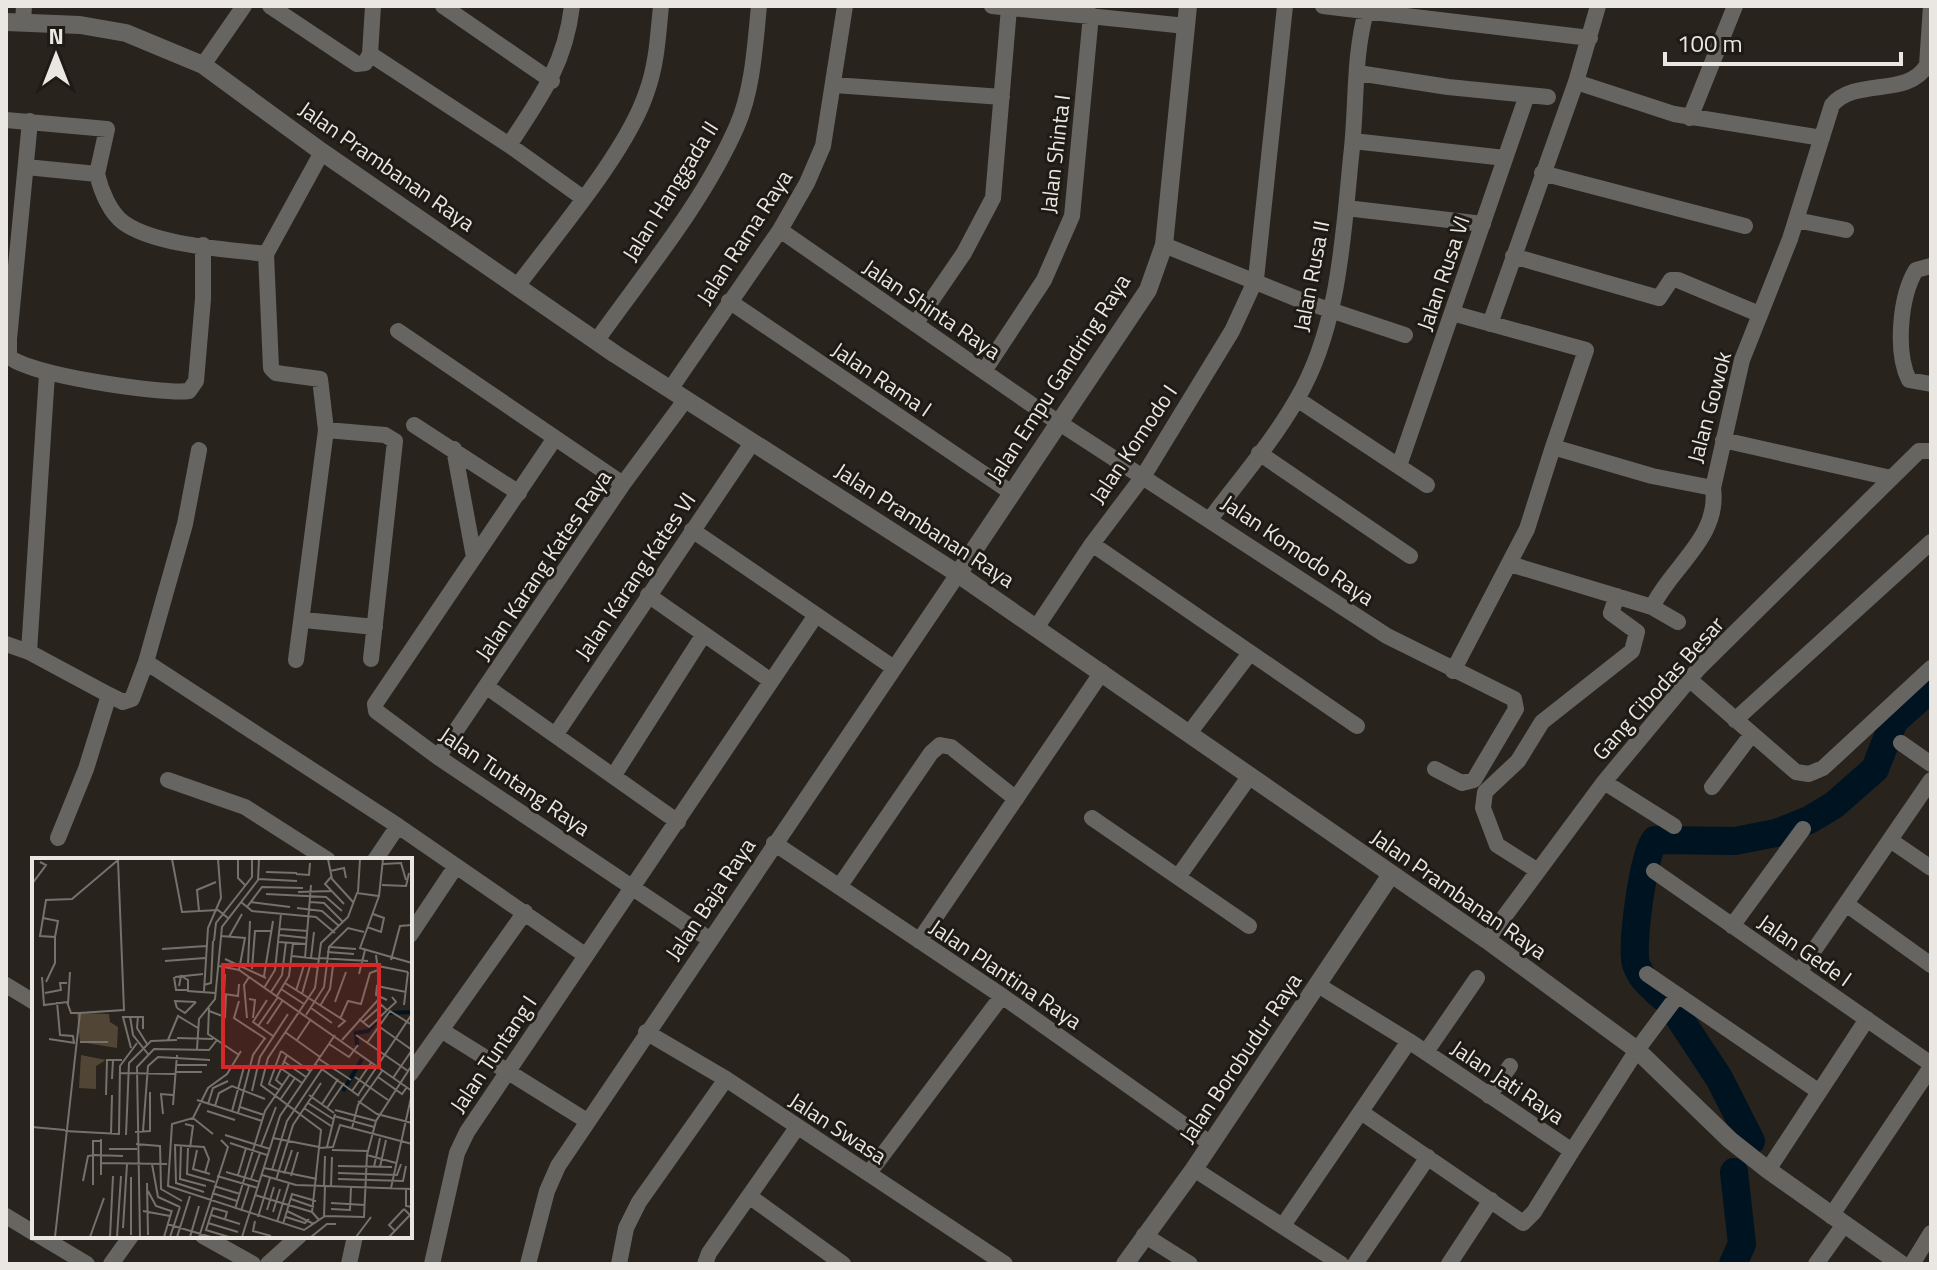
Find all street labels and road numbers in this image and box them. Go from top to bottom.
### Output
street label: Jalan Prambanan Raya [292,92,482,240]
street label: Jalan Shinta I [1031,93,1079,215]
street label: Jalan Hanggada II [613,114,727,268]
street label: Jalan Rama Raya [688,163,800,311]
street label: Jalan Rusa VI [1407,211,1479,335]
street label: Jalan Rusa II [1284,218,1338,334]
street label: Jalan Shinta Raya [856,250,1008,368]
street label: Jalan Empu Gandring Raya [978,267,1138,489]
street label: Jalan Rama I [825,333,939,425]
street label: Jalan Gowok [1678,347,1740,466]
street label: Jalan Komodo I [1080,378,1186,510]
street label: Jalan Prambanan Raya [828,454,1022,596]
street label: Jalan Karang Kates Raya [466,463,620,667]
street label: Jalan Karang Kates VI [566,485,704,667]
street label: Jalan Komodo Raya [1215,486,1381,614]
street label: Gang Cibodas Besar [1584,608,1732,768]
street label: Jalan Tuntang Raya [433,718,597,844]
street label: Jalan Prambanan Raya [1364,820,1554,968]
street label: Jalan Baja Raya [656,831,764,967]
street label: Jalan Gede I [1751,905,1859,995]
street label: Jalan Plantina Raya [923,910,1089,1038]
street label: Jalan Borobudur Raya [1170,966,1310,1150]
street label: Jalan Tuntang I [441,988,545,1120]
street label: Jalan Jati Raya [1444,1031,1572,1133]
street label: Jalan Swasa [782,1084,894,1172]

